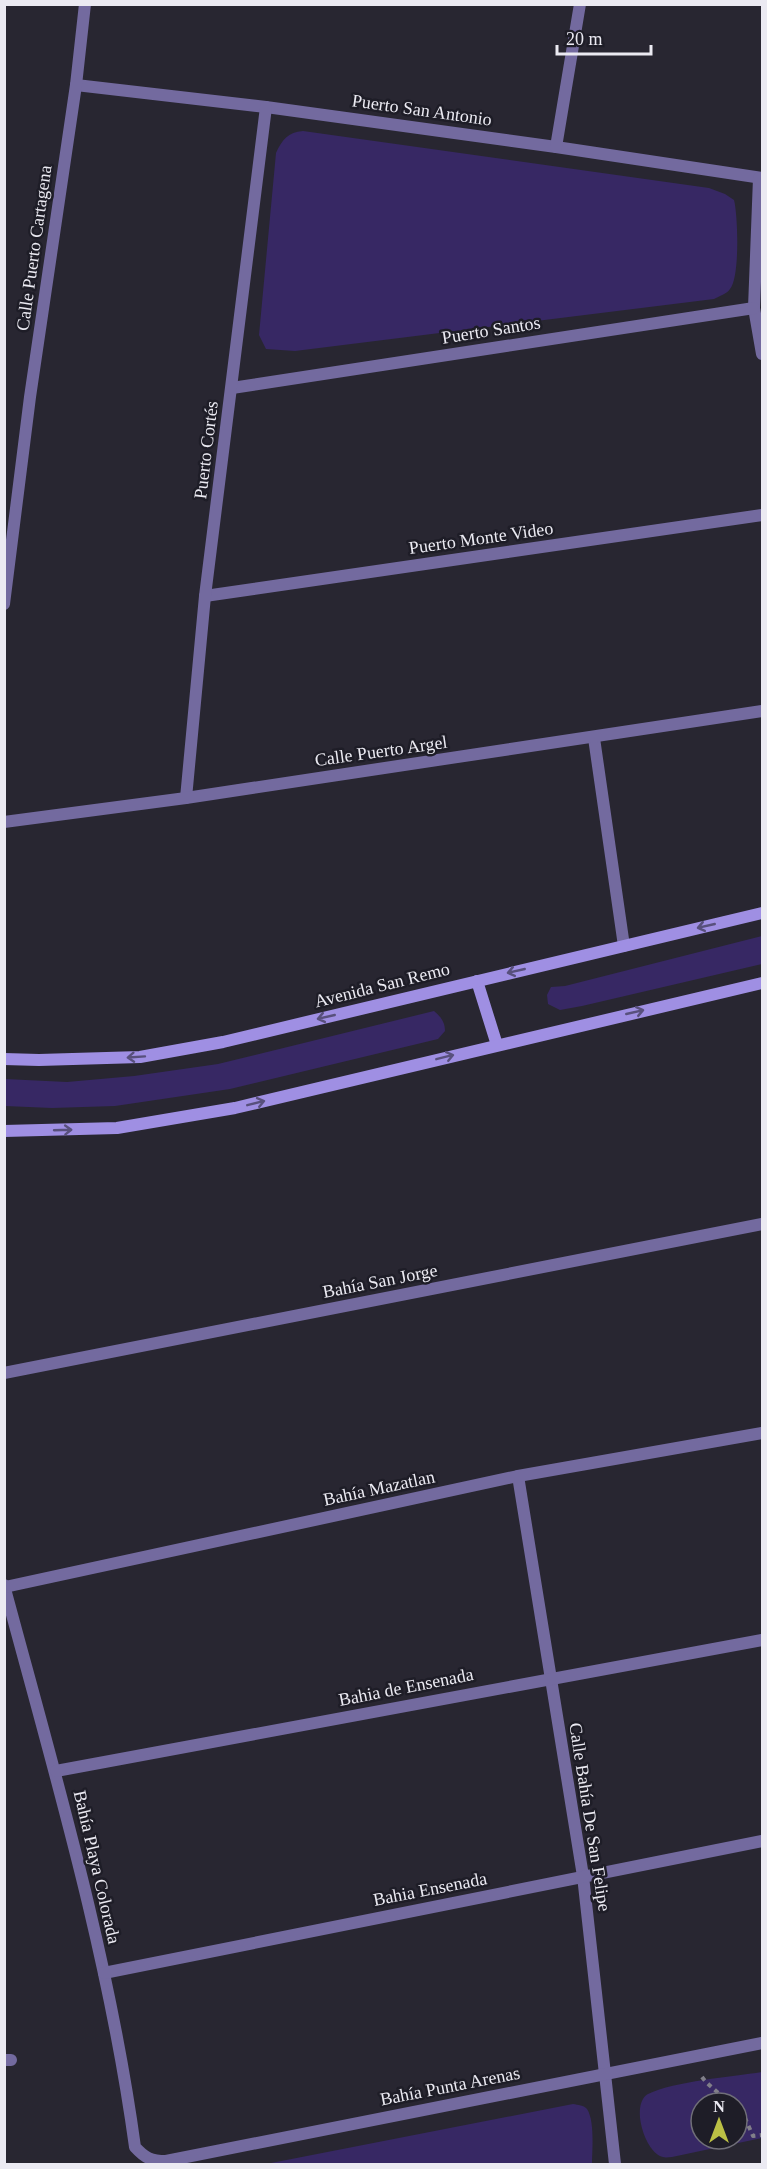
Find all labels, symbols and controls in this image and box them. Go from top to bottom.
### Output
scale bar [557,18,652,56]
text: 20 m [566,29,603,49]
street label: Puerto San Antonio [351,90,493,130]
street label: Calle Puerto Cartagena [12,164,56,332]
street label: Puerto Santos [440,312,542,348]
street label: Puerto Cortés [190,400,222,500]
street label: Puerto Monte Video [408,518,554,558]
street label: Calle Puerto Argel [313,732,449,770]
one-way arrow [696,921,715,933]
street label: Avenida San Remo [312,959,452,1011]
one-way arrow [507,966,526,978]
one-way arrow [625,1006,644,1018]
one-way arrow [317,1012,336,1024]
one-way arrow [435,1051,454,1062]
one-way arrow [126,1052,146,1063]
one-way arrow [246,1096,265,1108]
one-way arrow [52,1124,72,1136]
street label: Bahía San Jorge [321,1260,439,1302]
street label: Bahía Mazatlan [321,1466,437,1510]
street label: Bahia de Ensenada [337,1664,475,1710]
street label: Calle Bahía De San Felipe [565,1721,615,1913]
street label: Bahía Playa Colorada [70,1788,124,1946]
street label: Bahia Ensenada [371,1868,489,1910]
street label: Bahía Punta Arenas [378,2063,522,2109]
north arrow [689,2091,749,2151]
text: N [713,2098,725,2115]

